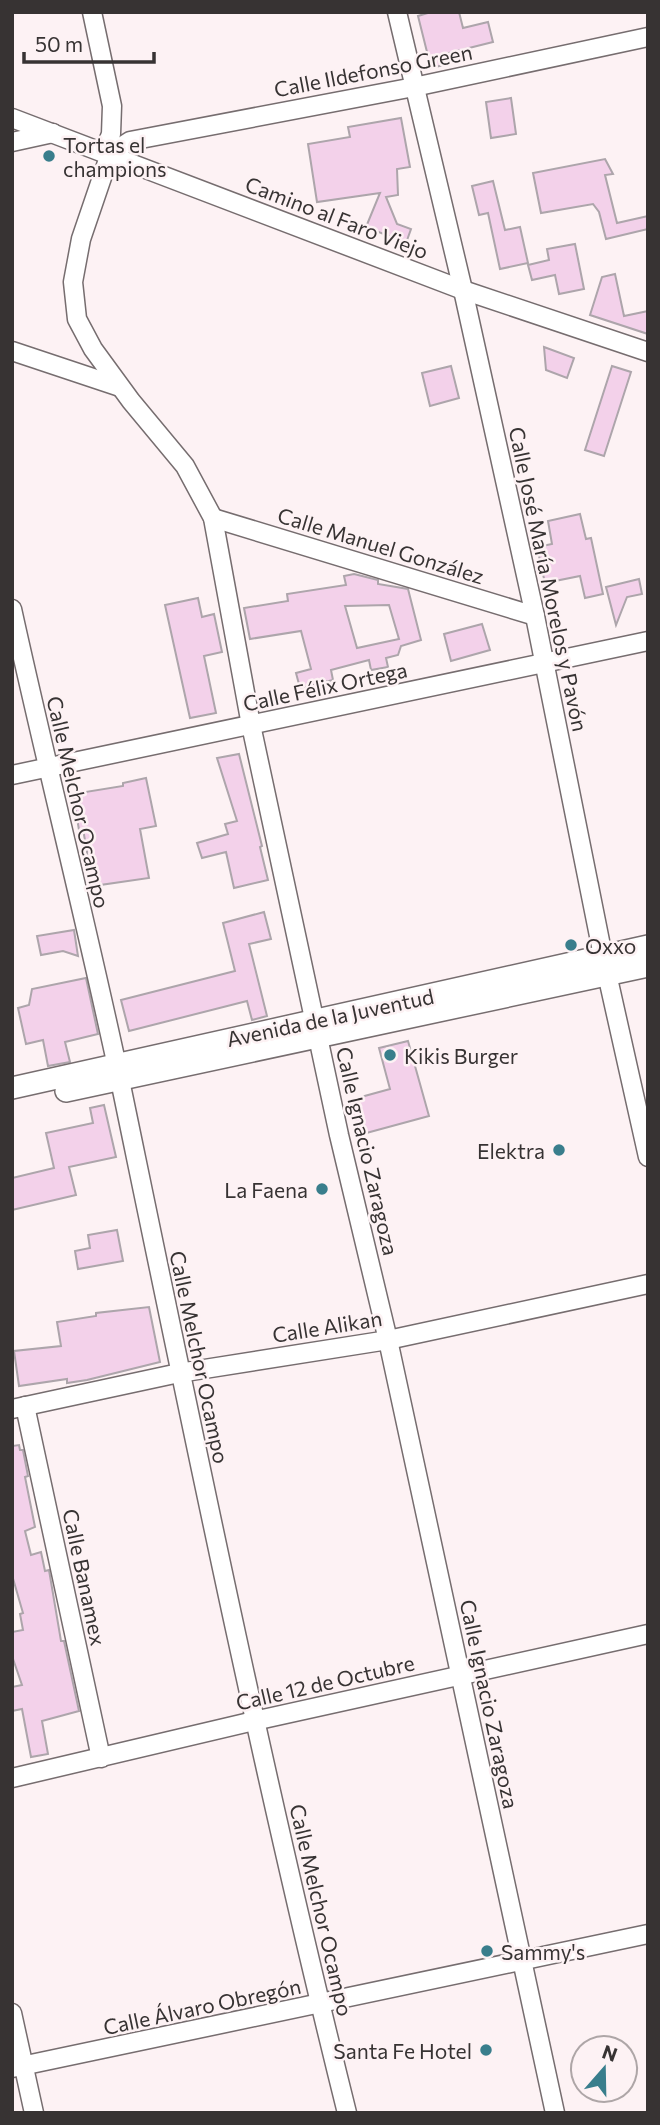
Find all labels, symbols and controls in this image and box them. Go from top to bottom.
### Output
scale bar [24,21,154,65]
text: 50 m [35,31,83,56]
street label: Calle Ildefonso Green [272,39,474,101]
place label: Tortas el champions [63,132,167,181]
marker: Tortas el champions [41,148,57,164]
street label: Camino al Faro Viejo [242,171,432,263]
street label: Calle José María Morelos y Pavón [504,424,594,734]
street label: Calle Manuel González [275,502,487,588]
street label: Calle Félix Ortega [241,656,409,716]
street label: Calle Melchor Ocampo [42,694,116,910]
place label: Oxxo [585,933,636,958]
marker: Oxxo [563,937,579,953]
street label: Avenida de la Juventud [224,983,436,1051]
place label: Kikis Burger [404,1043,518,1068]
street label: Calle Ignacio Zaragoza [332,1044,404,1258]
marker: Kikis Burger [382,1047,398,1063]
place label: Elektra [477,1138,545,1163]
marker: Elektra [551,1142,567,1158]
place label: La Faena [224,1177,308,1202]
marker: La Faena [314,1181,330,1197]
street label: Calle Melchor Ocampo [165,1248,235,1466]
street label: Calle Alikan [270,1305,384,1347]
street label: Calle Banamex [58,1506,112,1648]
street label: Calle Ignacio Zaragoza [456,1597,524,1811]
street label: Calle 12 de Octubre [233,1649,417,1715]
street label: Calle Melchor Ocampo [285,1802,359,2018]
place label: Sammy's [501,1939,585,1964]
marker: Sammy's [479,1943,495,1959]
street label: Calle Álvaro Obregón [101,1973,303,2039]
north arrow [569,2034,639,2104]
place label: Santa Fe Hotel [333,2038,472,2063]
text: N [599,2039,621,2066]
marker: Santa Fe Hotel [478,2042,494,2058]

